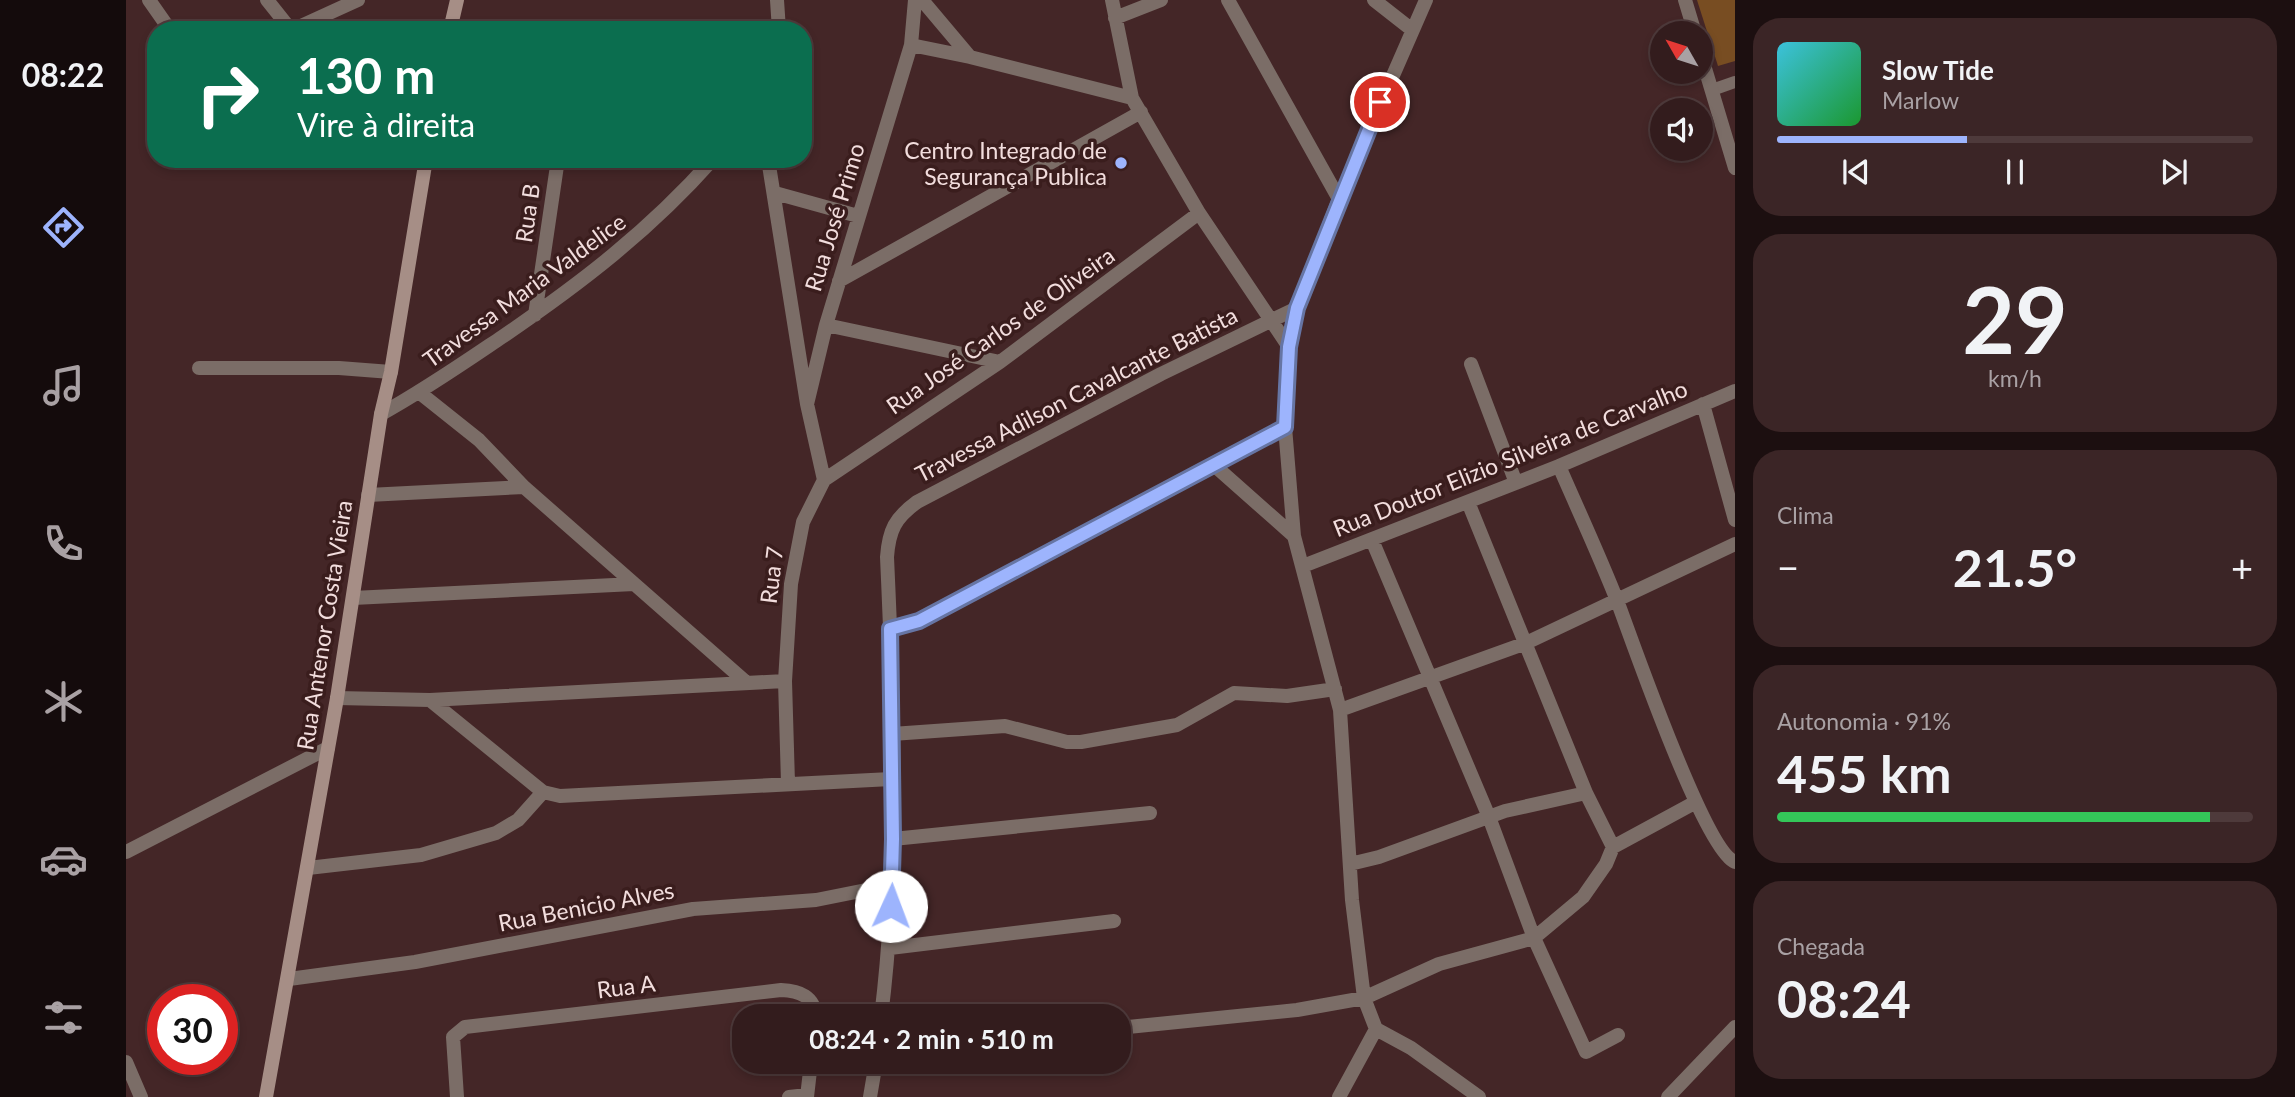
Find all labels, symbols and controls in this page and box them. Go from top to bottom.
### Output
north arrow [1650,21,1713,84]
map controls [1650,21,1713,161]
text: 130 m [297,46,435,104]
icon: right [182,49,273,140]
text: Slow Tide [1882,54,1994,86]
text: 08:22 [22,55,104,94]
pin [1350,72,1410,132]
icon: arrive [1361,83,1399,121]
text: Marlow [1882,86,1959,114]
button: sound [1650,98,1713,161]
text: Vire à direita [297,105,475,144]
place label: Centro Integrado de Segurança Publica [904,136,1107,190]
street label: Rua José Primo [798,140,870,294]
icon: previous [1837,153,1875,191]
icon: pause [1996,153,2034,191]
icon: next [2155,153,2193,191]
marker: Centro Integrado de Segurança Publica [1113,155,1129,171]
street label: Rua B [509,182,545,244]
icon: directions [39,203,88,252]
street label: Travessa Maria Valdelice [417,207,631,373]
street label: Rua José Carlos de Oliveira [881,240,1119,420]
text: 29 [1962,264,2068,373]
street label: Travessa Adilson Cavalcante Batista [910,300,1242,488]
icon: music [39,361,88,410]
text: km/h [1988,364,2042,392]
street label: Rua Doutor Elizio Silveira de Carvalho [1329,374,1691,542]
street label: Rua Antenor Costa Vieira [290,498,358,752]
text: Clima [1777,501,1834,529]
icon: phone [39,519,88,568]
text: 21.5° [1953,536,2077,598]
text: − [1777,544,1799,590]
text: + [2231,544,2253,590]
street label: Rua 7 [754,545,788,605]
icon: climate [39,677,88,726]
text: Autonomia · 91% [1777,707,1951,735]
text: 455 km [1777,742,1951,804]
icon: car [39,835,88,884]
position arrow [854,869,928,943]
street label: Rua Benicio Alves [496,875,676,937]
text: Chegada [1777,932,1865,960]
text: 08:24 [1777,967,1911,1029]
street label: Rua A [595,968,657,1003]
speed limit sign: 30 [147,984,238,1075]
icon: filters [39,993,88,1042]
text: 08:24 · 2 min · 510 m [809,1023,1054,1055]

